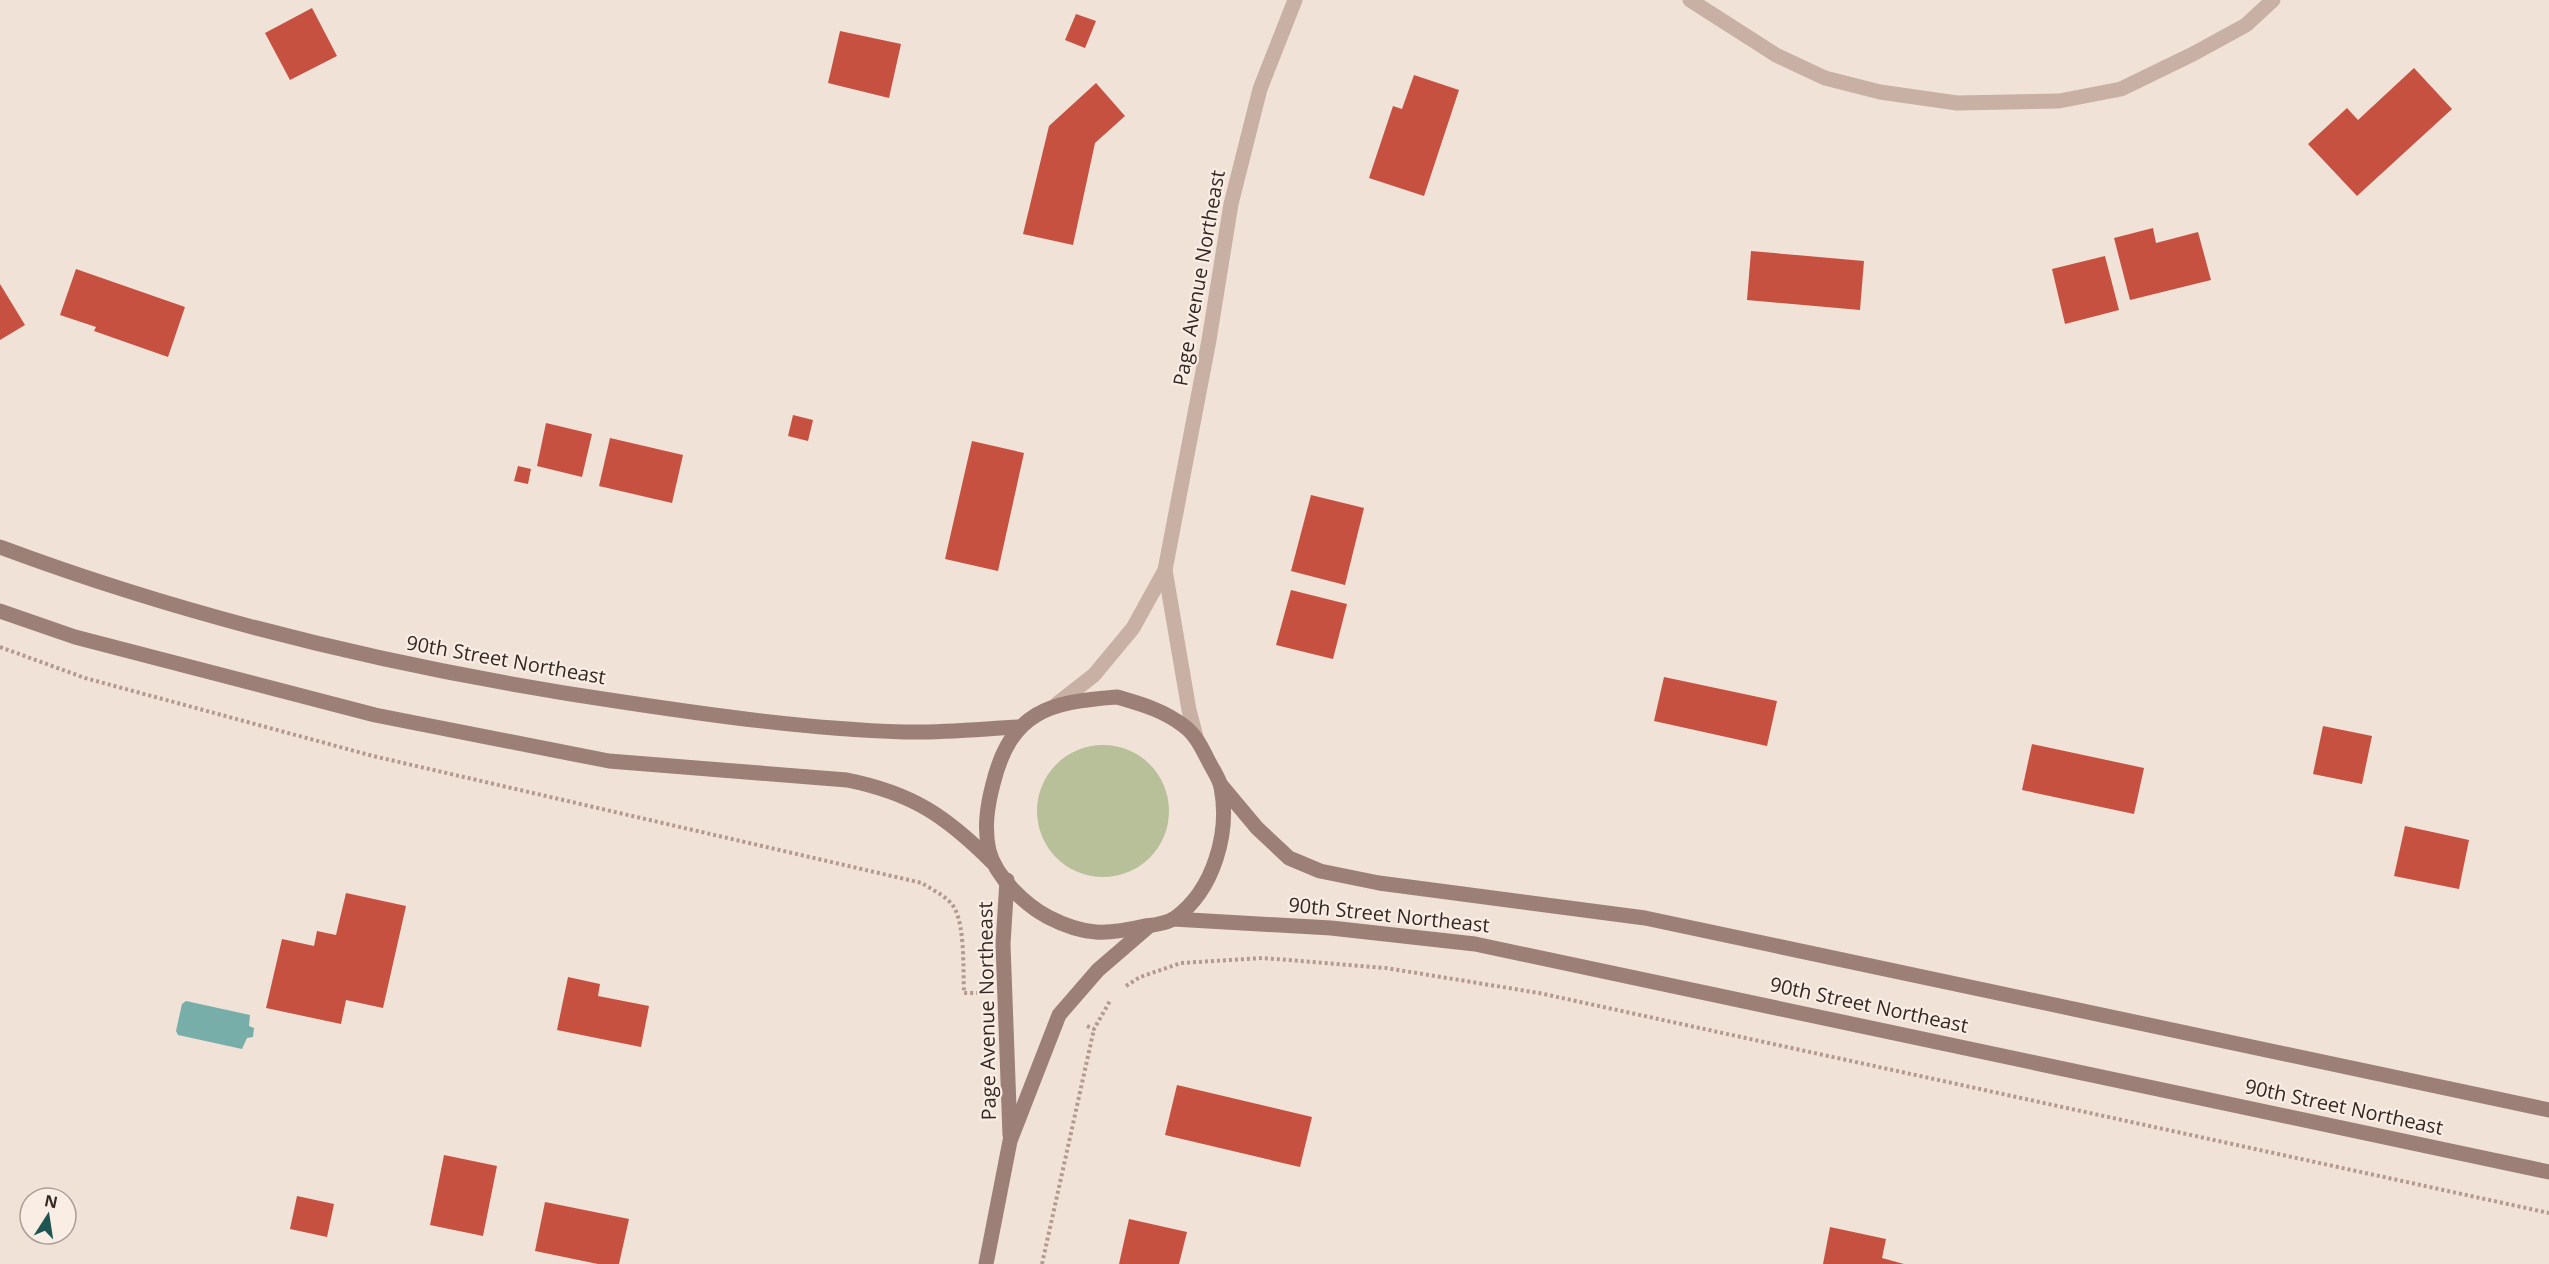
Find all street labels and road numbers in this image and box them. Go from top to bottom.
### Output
street label: Page Avenue Northeast [1166,168,1231,388]
street label: 90th Street Northeast [404,629,608,690]
street label: 90th Street Northeast [1287,891,1491,938]
street label: Page Avenue Northeast [971,901,1002,1121]
street label: 90th Street Northeast [1767,970,1971,1039]
street label: 90th Street Northeast [2242,1072,2446,1141]

